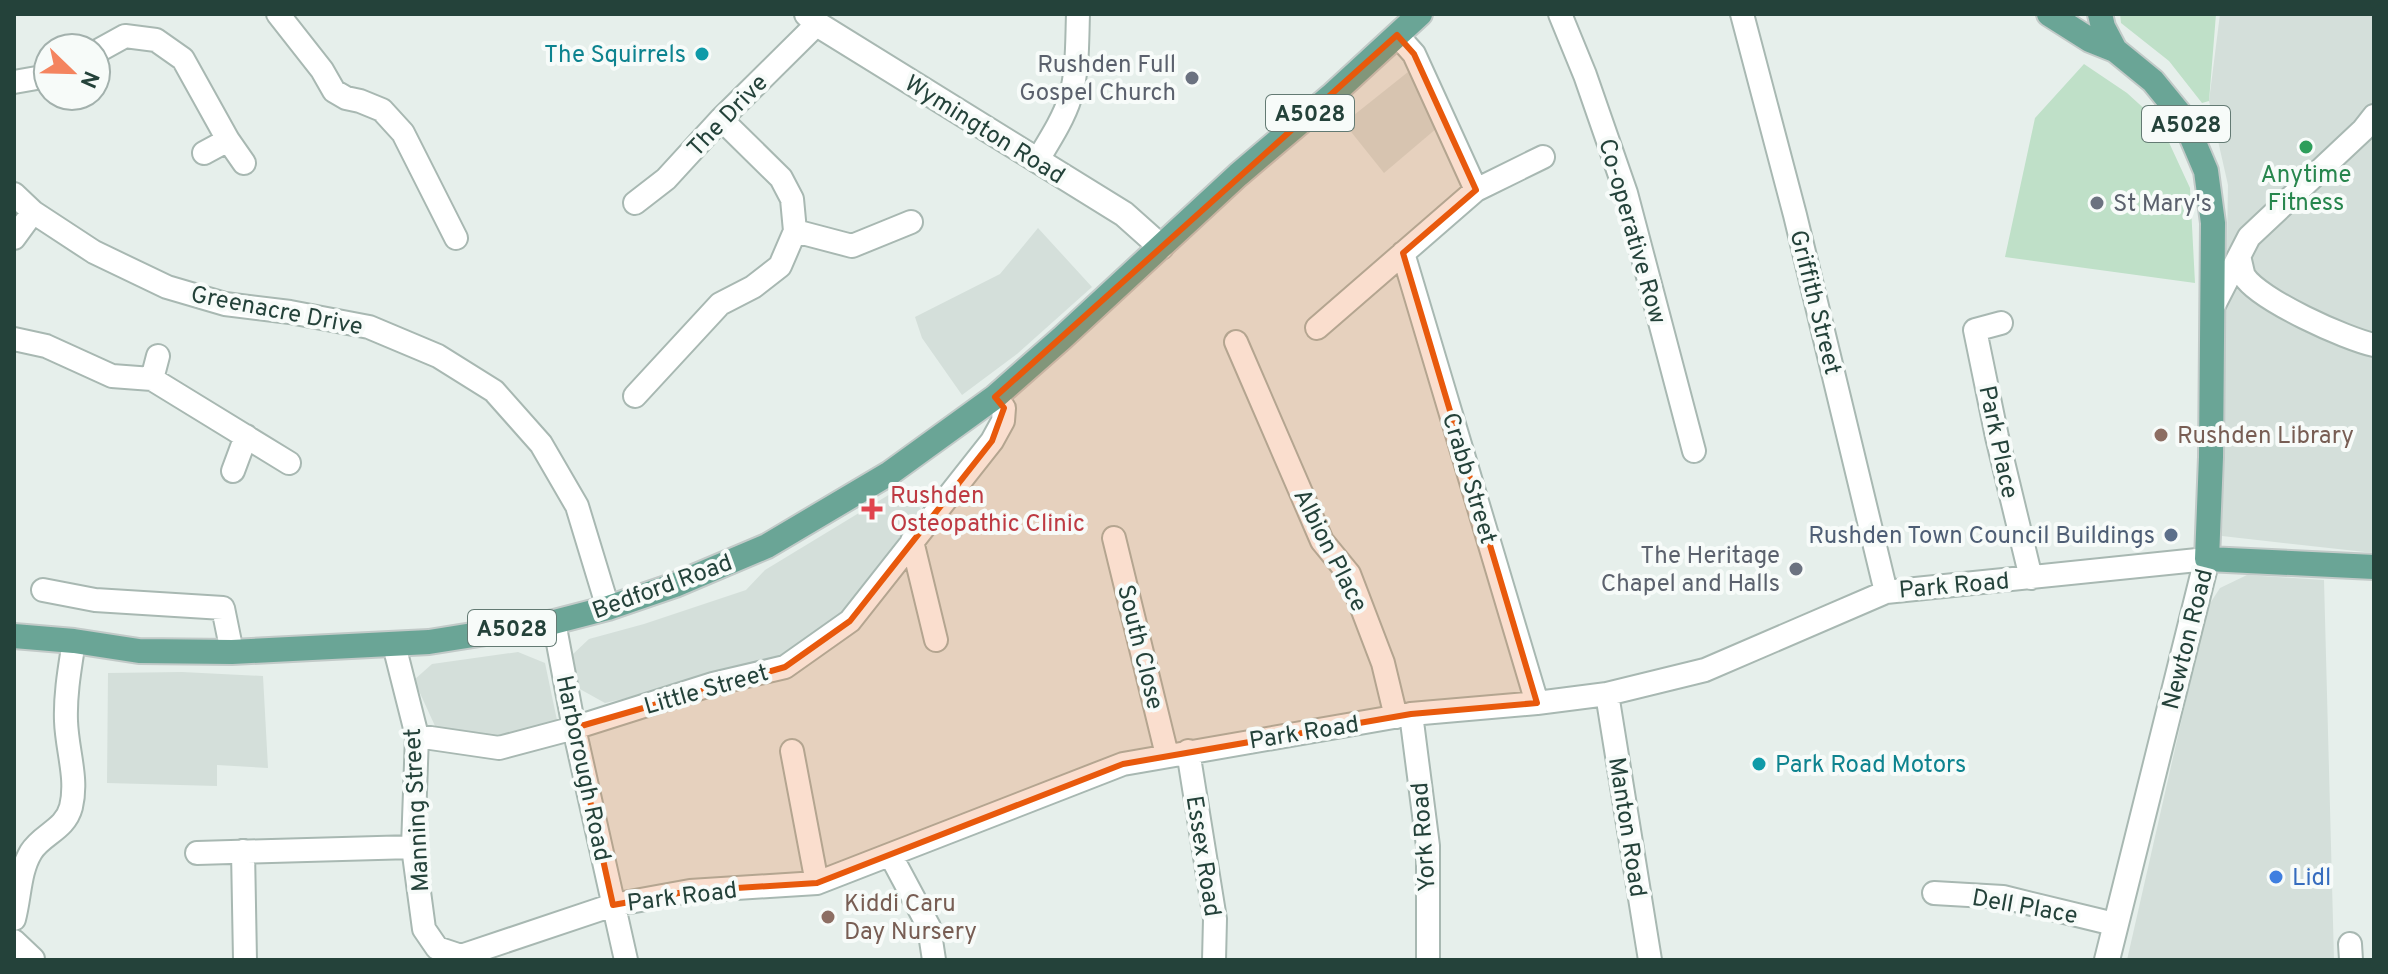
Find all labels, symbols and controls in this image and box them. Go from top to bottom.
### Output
north arrow [32,32,112,112]
place label: The Squirrels [544,41,686,71]
marker: The Squirrels [693,45,711,63]
place label: Rushden Full Gospel Church [1019,51,1176,109]
text: N [73,66,104,91]
street label: The Drive [682,69,775,164]
street label: Wymington Road [898,69,1070,192]
marker: Rushden Full Gospel Church [1183,69,1201,87]
road number: A5028 [1266,95,1354,131]
road number: A5028 [2142,106,2230,142]
street label: Co-operative Row [1590,135,1672,328]
marker: Anytime Fitness [2297,138,2315,156]
place label: Anytime Fitness [2261,161,2352,219]
place label: St Mary's [2113,190,2212,220]
marker: St Mary's [2088,194,2106,212]
street label: Griffith Street [1782,227,1847,378]
street label: Greenacre Drive [188,281,365,343]
street label: Park Place [1970,383,2024,502]
street label: Crabb Street [1434,409,1502,548]
place label: Rushden Library [2177,422,2354,452]
marker: Rushden Library [2152,426,2170,444]
place label: Rushden Osteopathic Clinic [890,482,1085,540]
street label: Albion Place [1285,484,1373,617]
marker: Rushden Osteopathic Clinic [861,498,883,520]
place label: Rushden Town Council Buildings [1808,522,2155,552]
marker: Rushden Town Council Buildings [2162,526,2180,544]
place label: The Heritage Chapel and Halls [1601,542,1780,600]
street label: Bedford Road [589,549,737,627]
marker: The Heritage Chapel and Halls [1787,560,1805,578]
street label: Newton Road [2157,566,2221,713]
street label: Park Road [1898,567,2011,607]
street label: South Close [1109,582,1169,713]
road number: A5028 [468,610,556,646]
street label: Little Street [641,659,772,723]
street label: Harborough Road [548,673,616,864]
street label: Park Road [1247,710,1361,757]
street label: Manning Street [399,727,437,893]
place label: Park Road Motors [1775,751,1966,781]
street label: Manton Road [1600,755,1652,900]
marker: Park Road Motors [1750,755,1768,773]
street label: York Road [1406,781,1444,893]
street label: Essex Road [1178,794,1226,919]
place label: Lidl [2292,864,2331,894]
marker: Lidl [2267,868,2285,886]
street label: Park Road [625,876,739,920]
street label: Dell Place [1969,884,2080,932]
place label: Kiddi Caru Day Nursery [844,890,977,948]
marker: Kiddi Caru Day Nursery [819,908,837,926]

